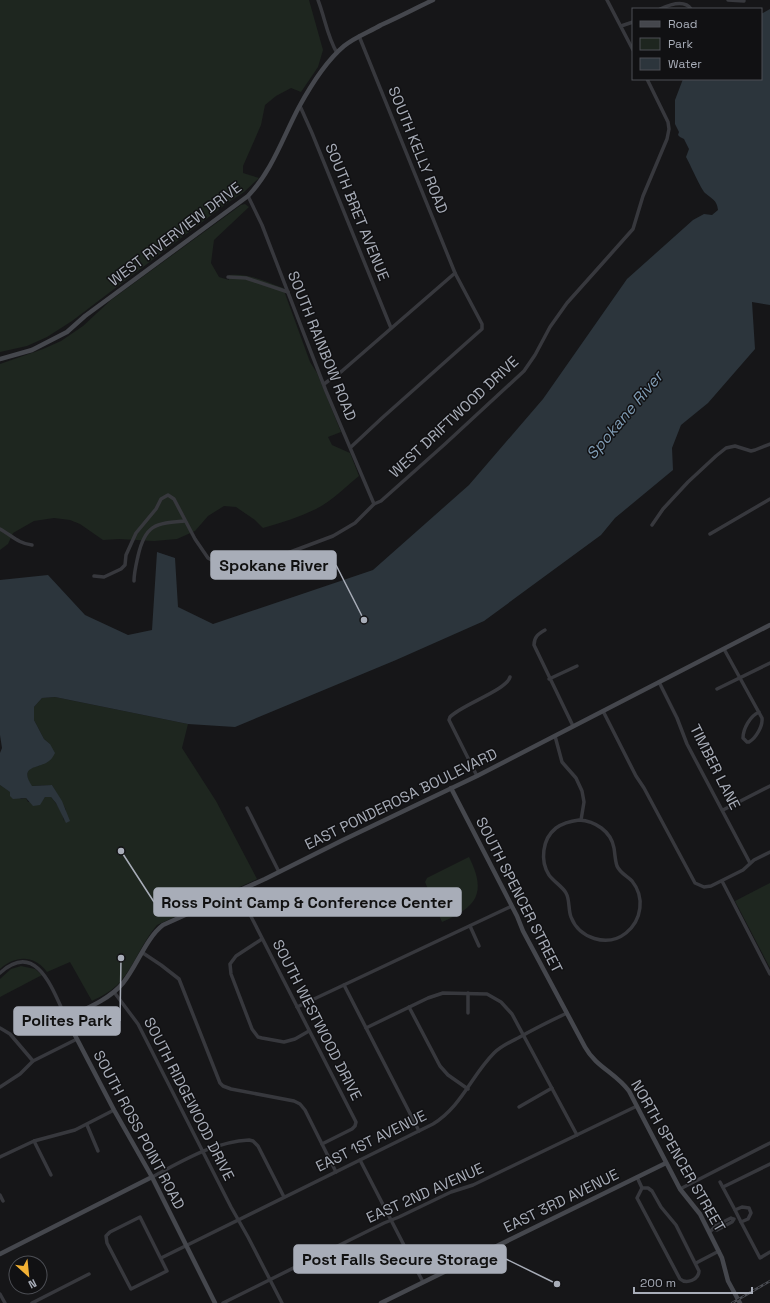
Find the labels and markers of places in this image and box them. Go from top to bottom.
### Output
callout: Spokane River [211,551,336,579]
callout: Ross Point Camp & Conference Center [154,888,461,916]
callout: Polites Park [14,1007,120,1035]
callout: Post Falls Secure Storage [294,1245,506,1273]

